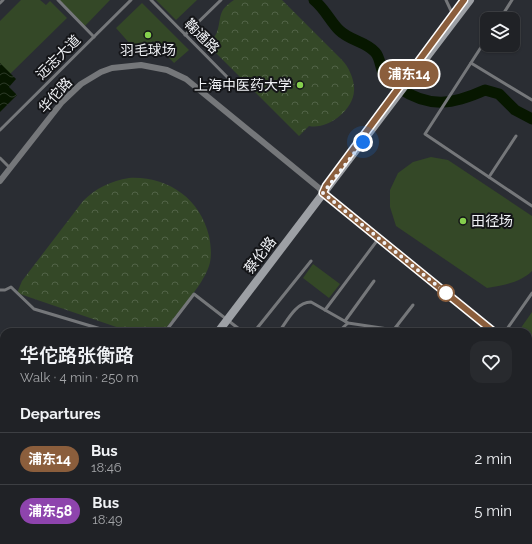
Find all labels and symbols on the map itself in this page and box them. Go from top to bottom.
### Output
street label: 鞠通路 [181,15,223,57]
marker: 羽毛球场 [143,30,153,40]
street label: 远志大道 [33,32,83,82]
place label: 羽毛球场 [120,42,176,58]
line badge: 浦东14 [381,61,437,87]
street label: 华佗路 [35,74,75,116]
place label: 上海中医药大学 [194,77,292,93]
marker: 上海中医药大学 [295,80,305,90]
your location [353,132,373,152]
place label: 田径场 [471,213,513,229]
marker: 田径场 [458,216,468,226]
street label: 蔡伦路 [241,233,279,277]
unlabelled marker [437,284,455,302]

